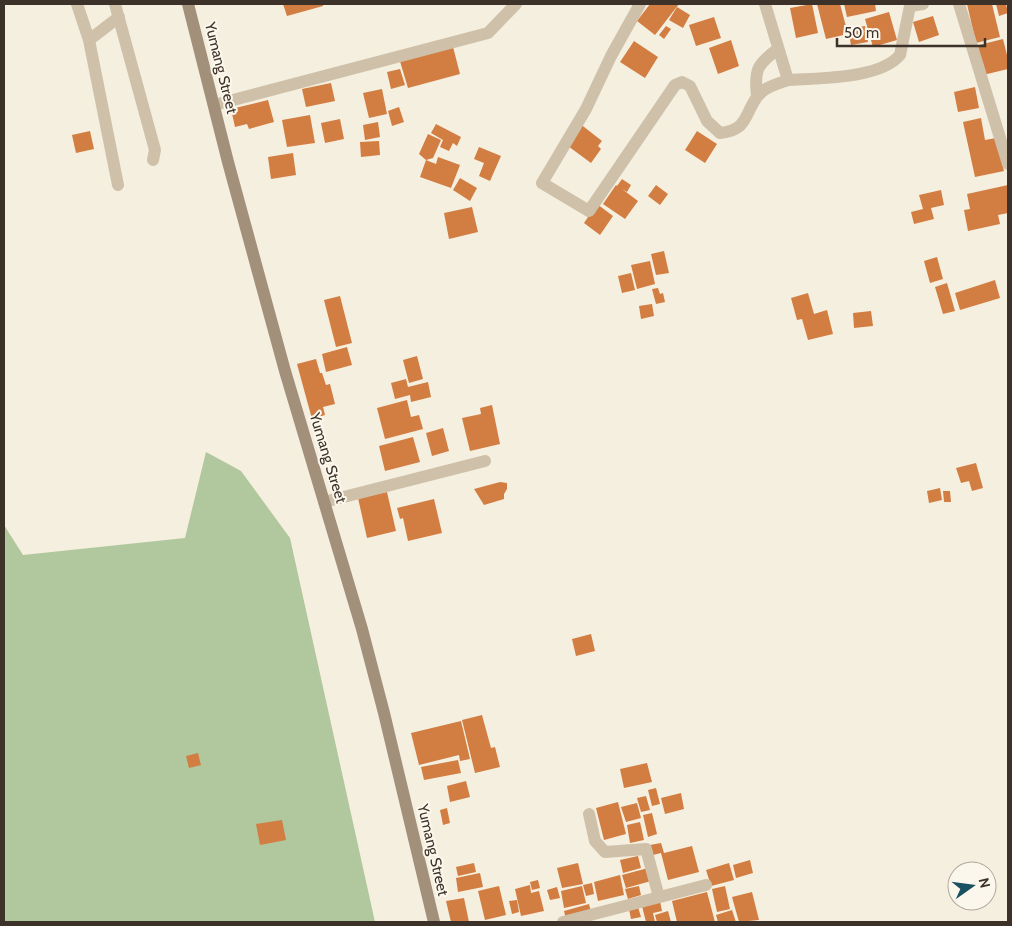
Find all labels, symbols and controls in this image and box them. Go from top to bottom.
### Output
scale bar [837,15,984,47]
street label: Yumang Street [201,19,241,116]
text: 50 m [844,24,879,42]
street label: Yumang Street [305,410,350,505]
street label: Yumang Street [413,801,452,898]
north arrow [947,861,997,911]
text: N [975,876,995,890]

